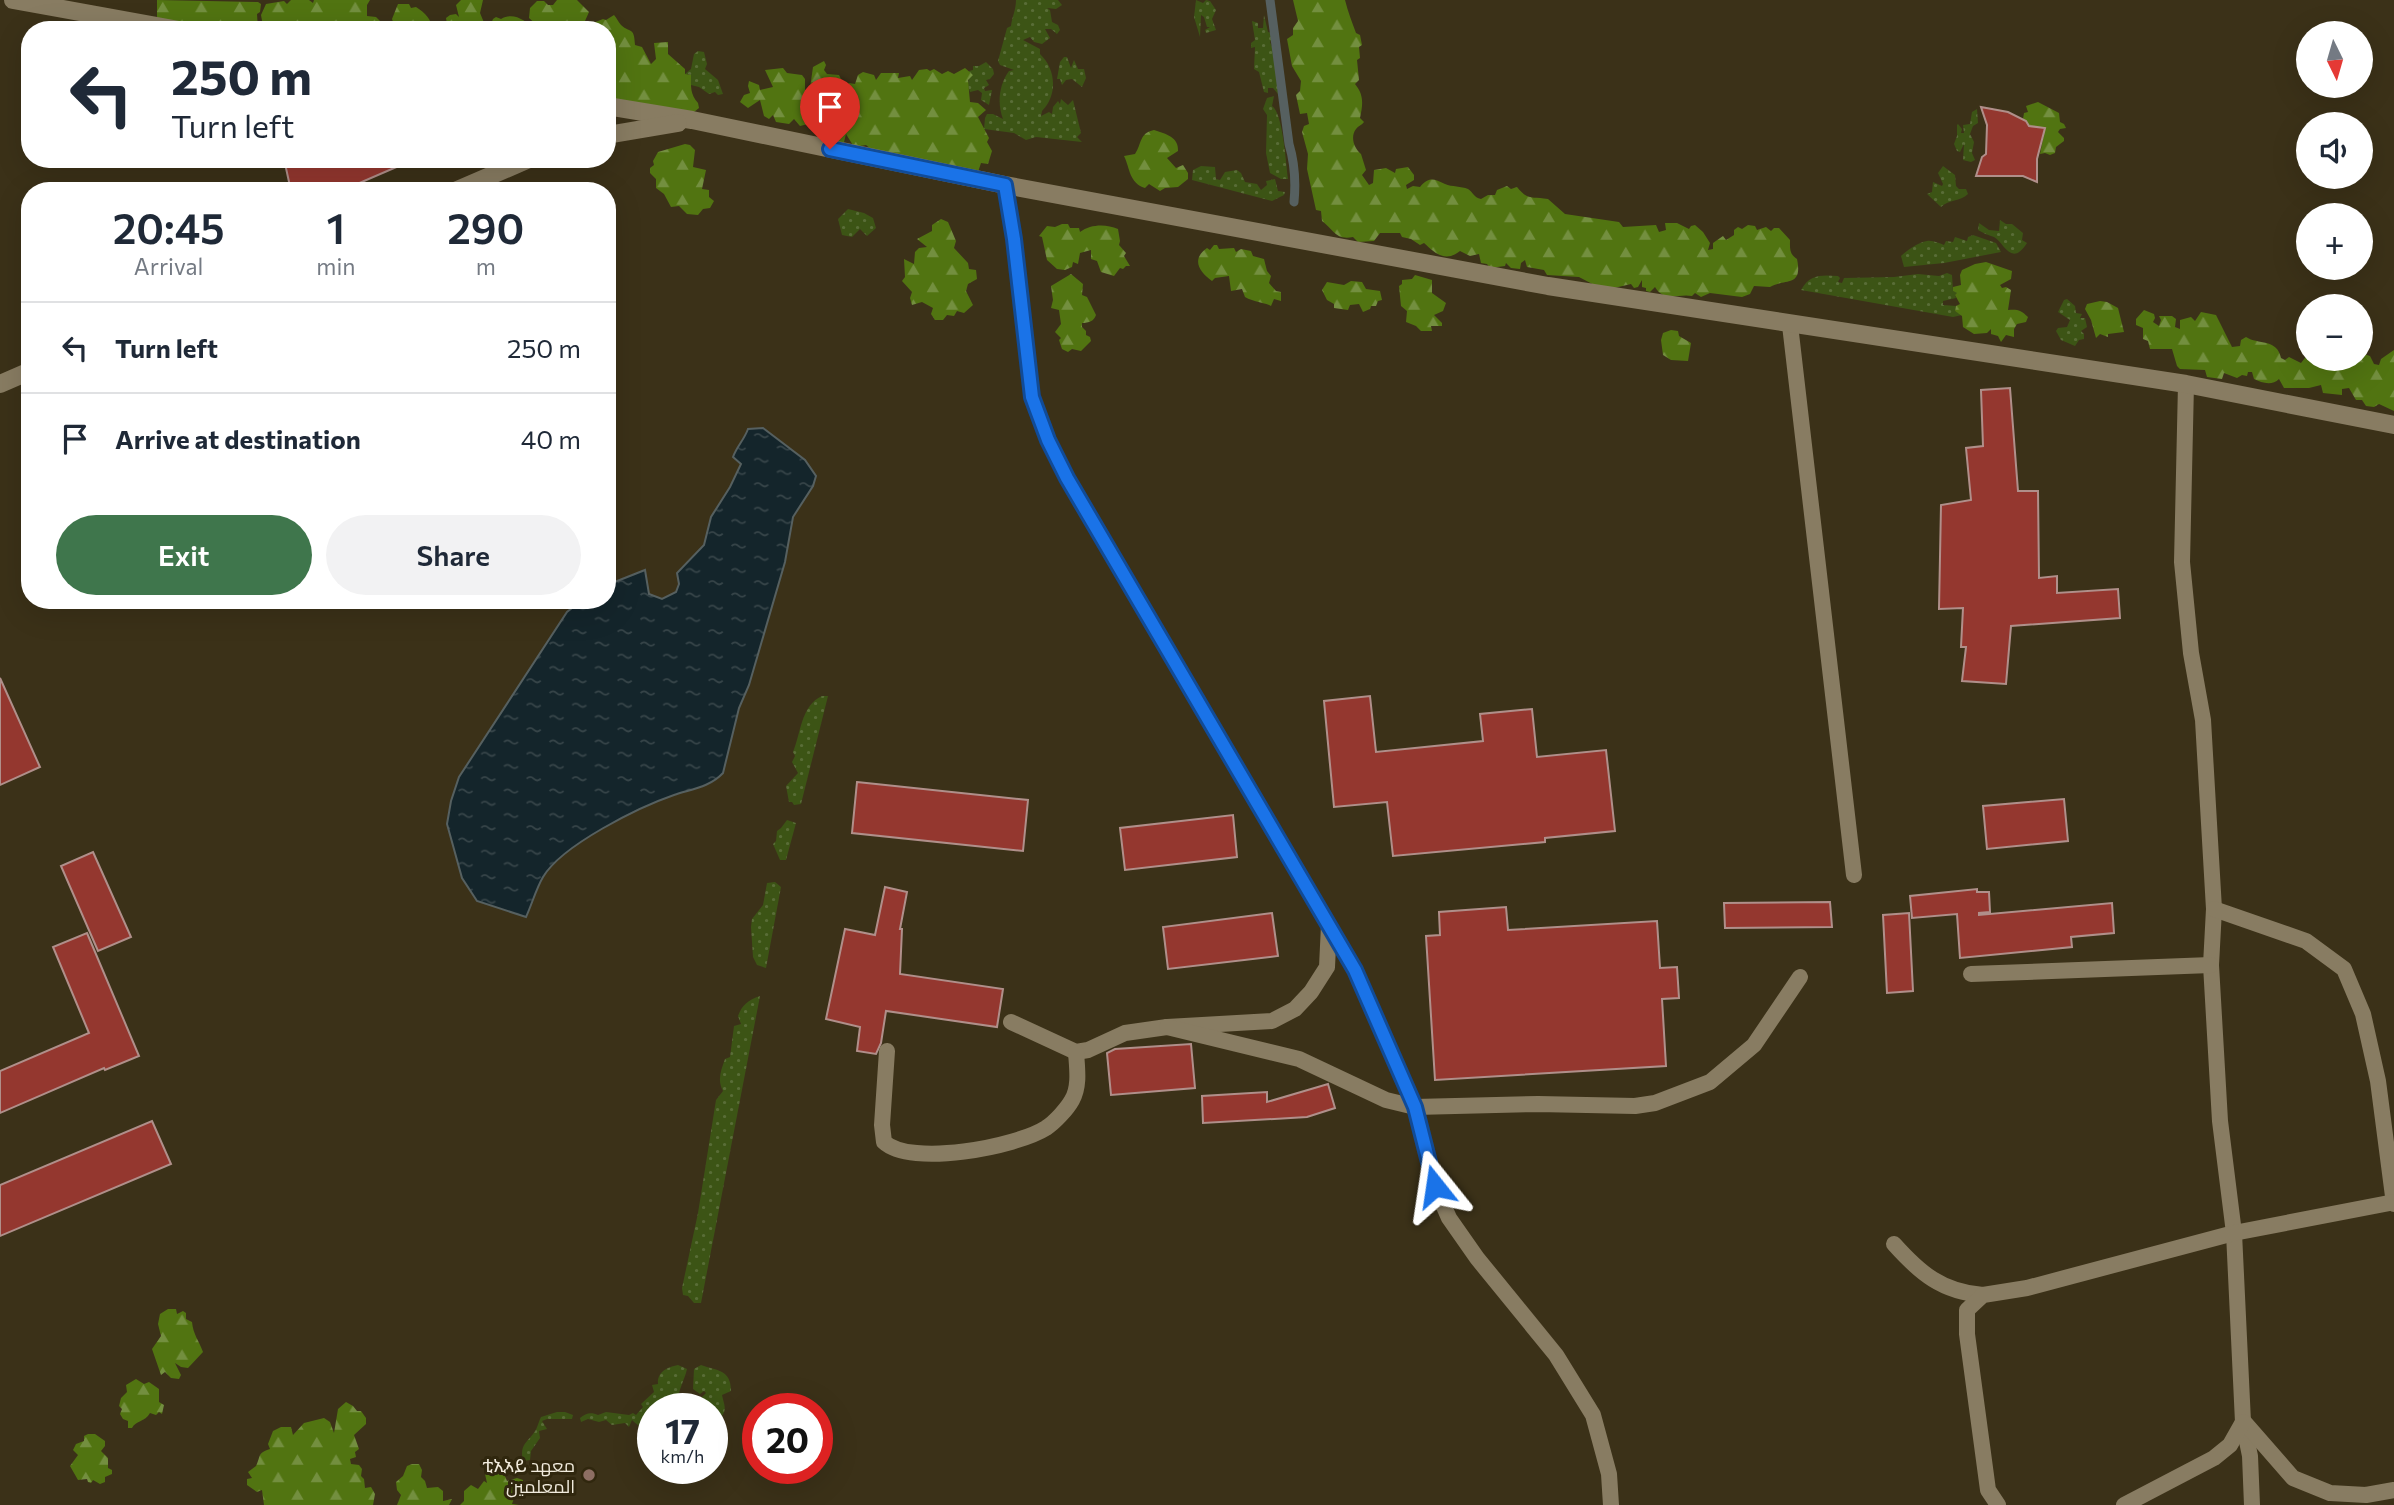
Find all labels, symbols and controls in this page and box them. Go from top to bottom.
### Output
north arrow [2296,21,2373,98]
map controls [2296,21,2373,371]
text: 250 m [171,45,312,105]
icon: left [56,49,147,140]
pin [800,77,860,149]
icon: arrive [811,88,849,126]
text: Turn left [171,105,295,145]
button: sound [2296,112,2373,189]
text: 20:45 [113,201,225,253]
text: 1 [327,201,345,253]
text: 290 [447,201,524,253]
button: + [2296,203,2373,280]
text: Arrival [134,252,203,280]
text: min [316,252,356,280]
text: m [476,252,496,280]
button: − [2296,294,2373,371]
icon: left [56,329,94,367]
text: Turn left [115,332,218,363]
text: 250 m [507,332,581,363]
icon: arrive [56,420,94,458]
text: Arrive at destination [115,423,361,454]
text: 40 m [521,423,581,454]
button: Exit [56,515,312,595]
button: Share [326,515,581,595]
position arrow [1398,1149,1472,1223]
speed limit sign: 20 [742,1393,833,1484]
text: 17 [665,1408,700,1451]
text: km/h [661,1445,704,1467]
place label: ቲኢኣይ معهد المعلمين [482,1454,575,1498]
marker: ቲኢኣይ معهد المعلمين [581,1467,597,1483]

